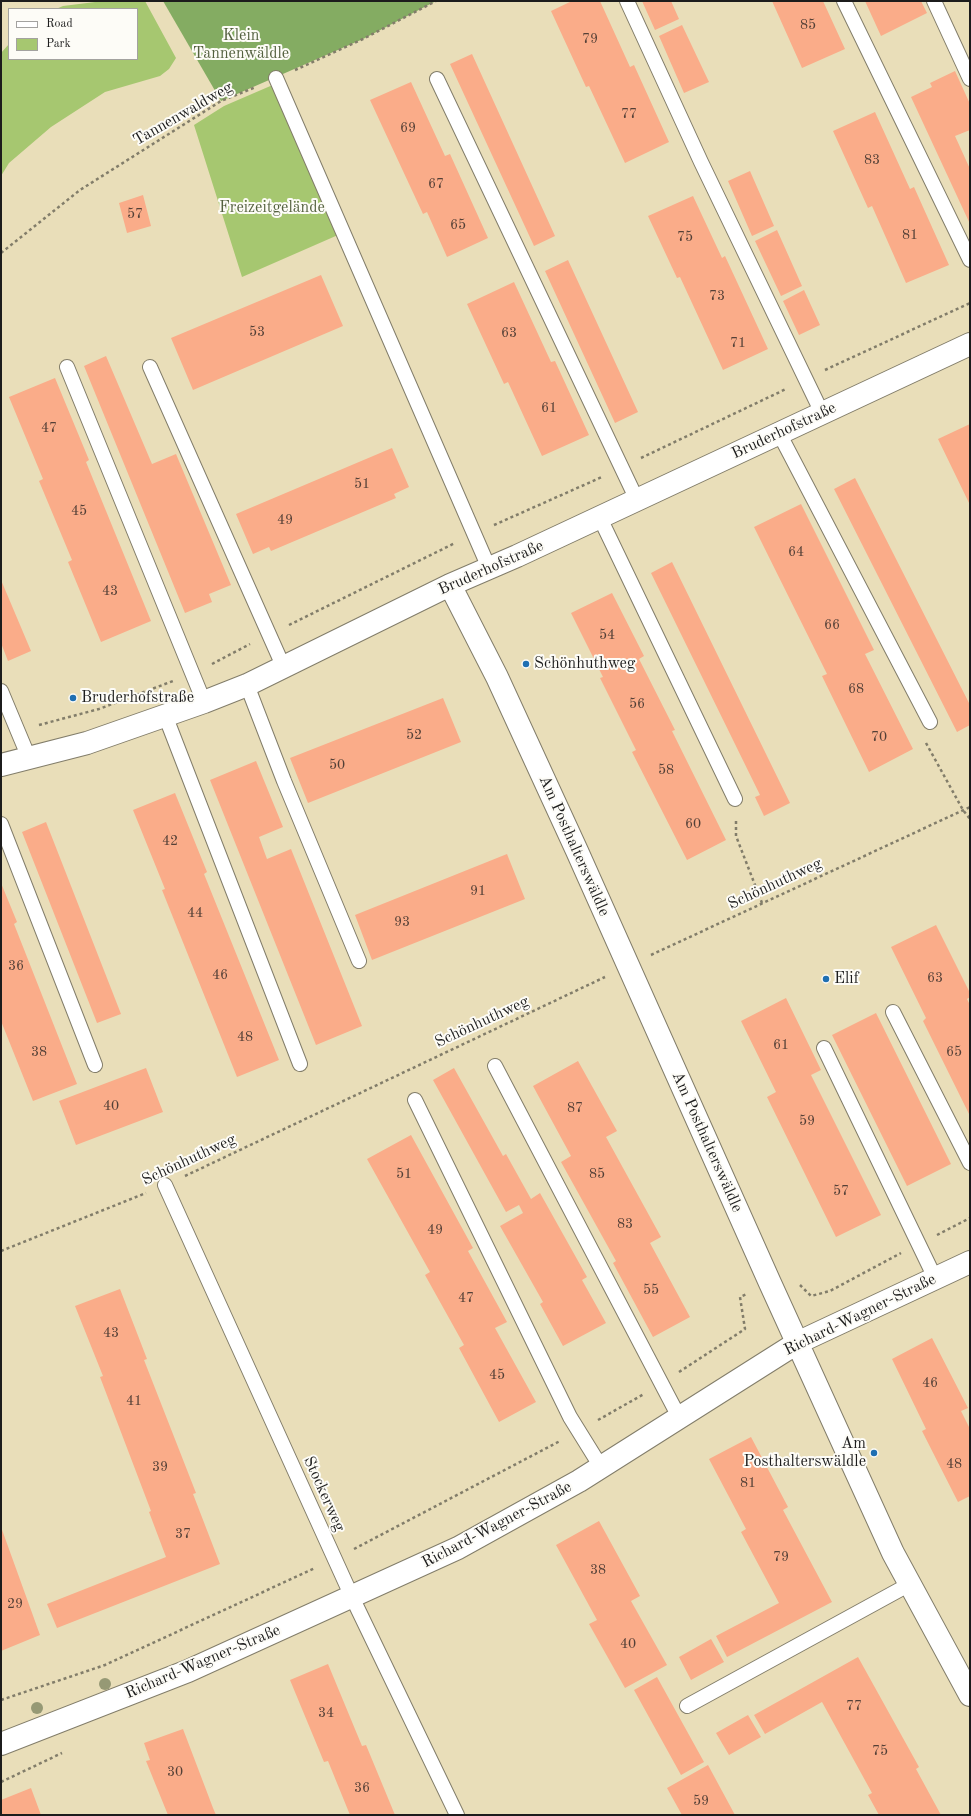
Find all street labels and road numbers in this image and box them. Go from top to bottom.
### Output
street label: Tannenwaldweg [130,78,236,150]
street label: Bruderhofstraße [729,398,839,464]
street label: Bruderhofstraße [435,536,547,600]
street label: Am Posthalterswäldle [534,773,614,919]
street label: Schönhuthweg [725,854,825,914]
street label: Schönhuthweg [432,992,532,1052]
street label: Am Posthalterswäldle [667,1069,747,1215]
street label: Schönhuthweg [139,1130,239,1190]
street label: Richard-Wagner-Straße [781,1270,939,1360]
street label: Stockerweg [299,1453,349,1535]
street label: Richard-Wagner-Straße [419,1477,575,1573]
street label: Richard-Wagner-Straße [122,1621,284,1703]

